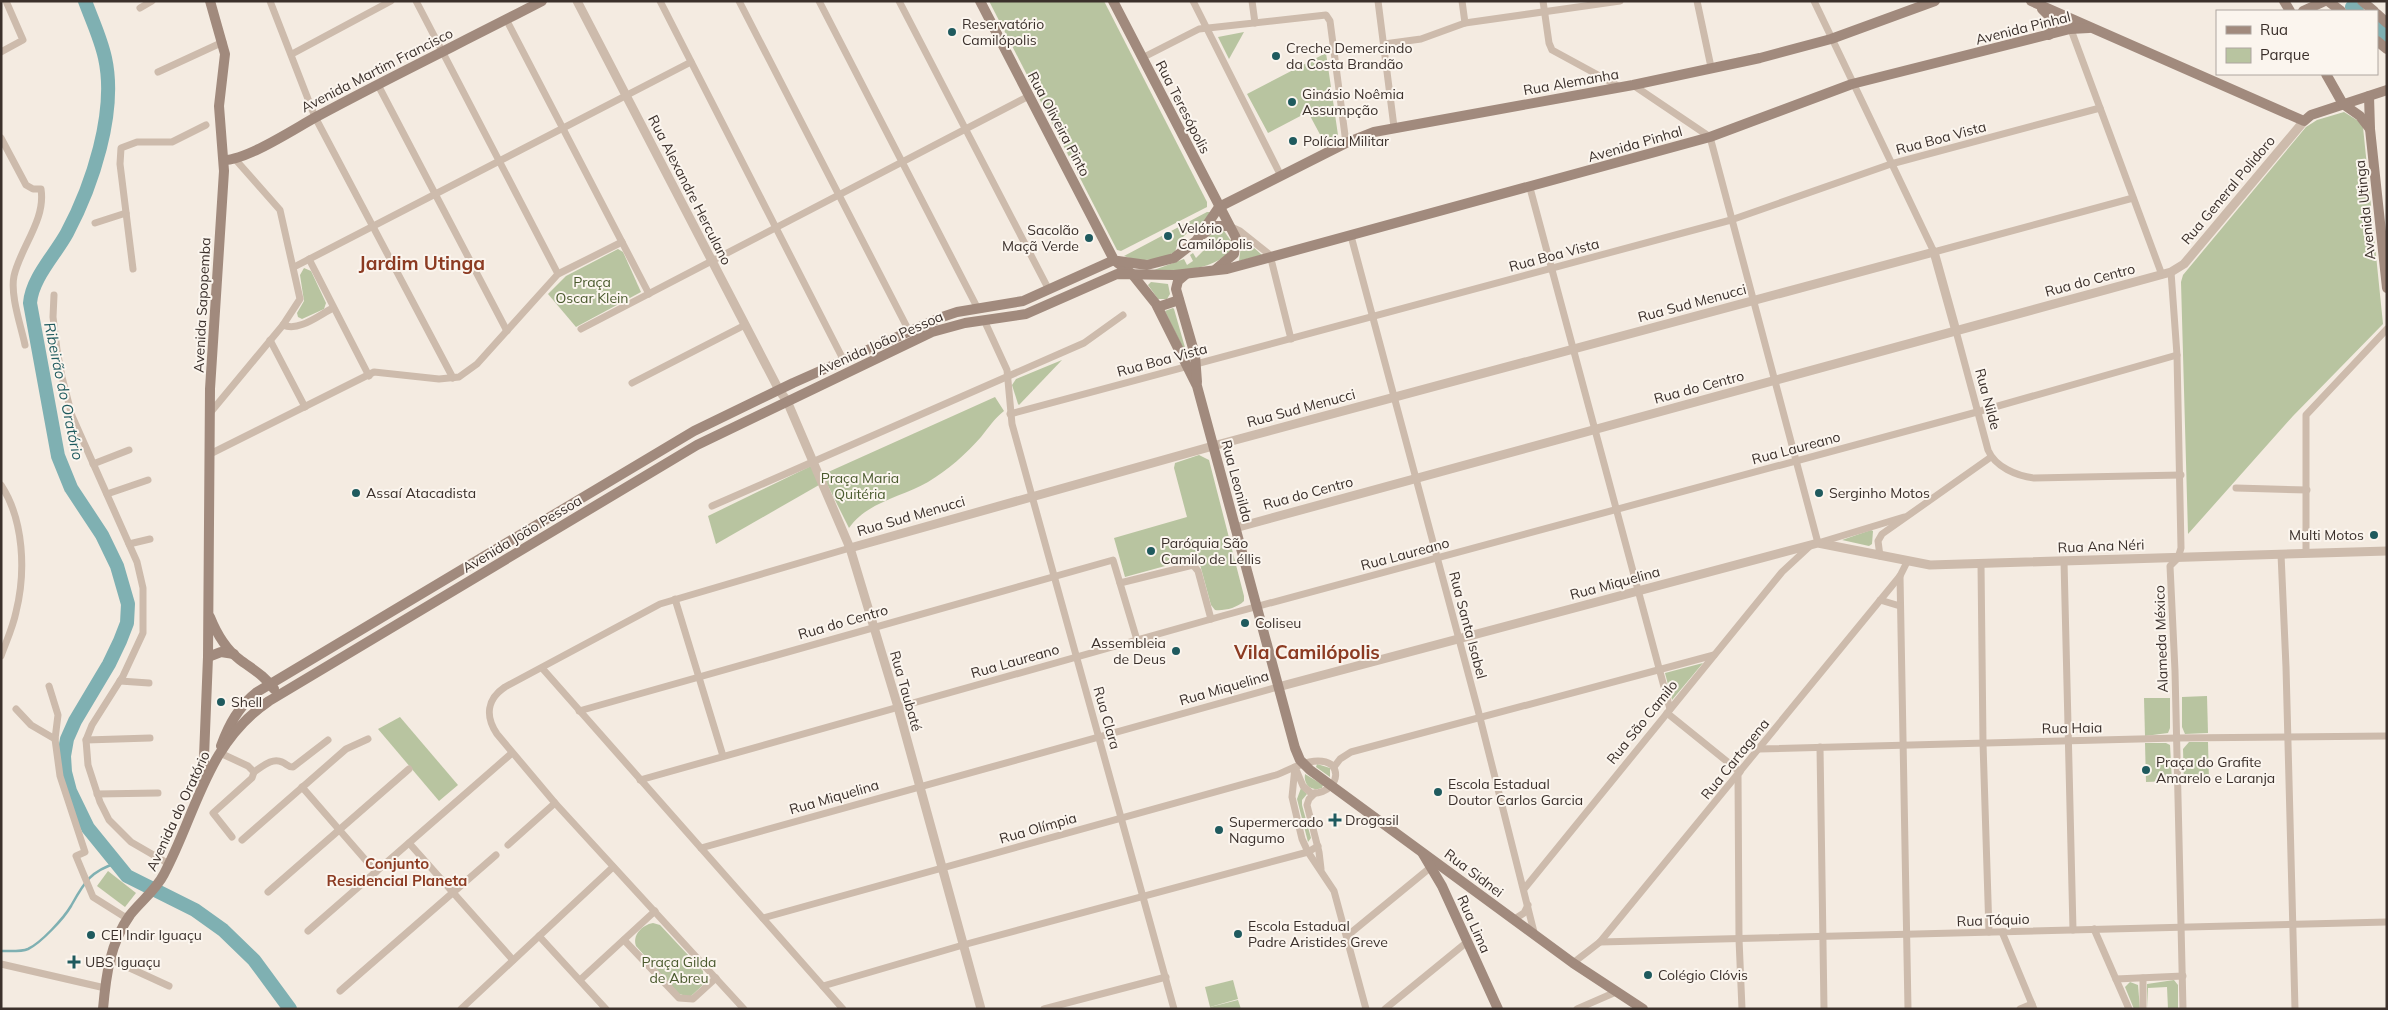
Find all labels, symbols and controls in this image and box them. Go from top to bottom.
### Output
street label: Avenida Pinhal [1974,7,2072,49]
legend [2216,10,2378,75]
place label: Reservatório Camilópolis [962,15,1044,49]
text: Rua [2260,20,2288,39]
street label: Avenida Martim Francisco [298,24,456,116]
marker: Reservatório Camilópolis [946,26,958,38]
place label: Creche Demercindo da Costa Brandão [1286,39,1412,73]
text: Parque [2260,45,2310,64]
marker: Creche Demercindo da Costa Brandão [1270,50,1282,62]
street label: Rua Teresópolis [1152,57,1214,157]
street label: Rua Alemanha [1522,65,1620,99]
street label: Rua Oliveira Pinto [1024,69,1094,179]
place label: Ginásio Noêmia Assumpção [1302,85,1404,119]
marker: Ginásio Noêmia Assumpção [1286,96,1298,108]
street label: Rua Alexandre Herculano [644,112,736,268]
street label: Rua Boa Vista [1894,117,1988,159]
street label: Avenida Pinhal [1586,122,1684,166]
place label: Polícia Militar [1303,132,1390,150]
street label: Rua General Polidoro [2177,132,2279,248]
marker: Polícia Militar [1287,135,1299,147]
street label: Avenida Utinga [2351,159,2379,261]
place label: Velório Camilópolis [1178,219,1253,253]
place label: Sacolão Maçã Verde [1002,221,1079,255]
marker: Velório Camilópolis [1162,230,1174,242]
marker: Sacolão Maçã Verde [1083,232,1095,244]
street label: Rua Boa Vista [1507,234,1601,276]
street label: Avenida Sapopemba [189,237,215,373]
district label: Jardim Utinga [359,251,485,275]
street label: Rua do Centro [2043,259,2137,301]
park label: Praça Oscar Klein [555,273,629,307]
street label: Rua Sud Menucci [1636,280,1748,326]
street label: Avenida João Pessoa [814,307,946,379]
water label: Ribeirão do Oratório [40,320,88,462]
street label: Rua Boa Vista [1115,339,1209,381]
street label: Rua do Centro [1652,366,1746,408]
street label: Rua Nilde [1971,366,2005,432]
street label: Rua Sud Menucci [1245,385,1357,431]
street label: Rua Laureano [1750,428,1842,468]
street label: Rua Leonilda [1217,438,1257,524]
park label: Praça Maria Quitéria [821,469,899,503]
street label: Rua do Centro [1261,472,1355,514]
place label: Assaí Atacadista [366,484,476,502]
place label: Serginho Motos [1829,484,1930,502]
marker: Assaí Atacadista [350,487,362,499]
marker: Serginho Motos [1813,487,1825,499]
street label: Avenida João Pessoa [459,491,585,577]
street label: Rua Sud Menucci [855,492,967,540]
place label: Multi Motos [2289,526,2364,544]
marker: Multi Motos [2368,529,2380,541]
place label: Paróquia São Camilo de Léllis [1161,534,1261,568]
street label: Rua Laureano [1359,534,1451,574]
street label: Rua Ana Néri [2057,535,2145,557]
marker: Paróquia São Camilo de Léllis [1145,545,1157,557]
street label: Rua Miquelina [1568,562,1662,604]
street label: Rua Santa Isabel [1445,569,1491,681]
street label: Alameda México [2150,585,2172,693]
street label: Rua do Centro [796,601,890,643]
place label: Coliseu [1255,614,1301,632]
marker: Coliseu [1239,617,1251,629]
place label: Assembleia de Deus [1091,634,1166,668]
street label: Rua Laureano [969,640,1061,682]
district label: Vila Camilópolis [1233,640,1380,664]
marker: Assembleia de Deus [1170,645,1182,657]
street label: Rua Taubaté [886,649,926,733]
street label: Rua Miquelina [1177,667,1271,709]
street label: Rua São Camilo [1603,676,1681,768]
street label: Rua Clara [1089,684,1125,752]
place label: Shell [231,693,262,711]
marker: Shell [215,696,227,708]
street label: Rua Cartagena [1697,715,1773,803]
street label: Rua Haia [2042,718,2102,738]
street label: Avenida do Oratório [142,748,214,874]
place label: Praça do Grafite Amarelo e Laranja [2156,753,2275,787]
marker: Praça do Grafite Amarelo e Laranja [2140,764,2152,776]
place label: Escola Estadual Doutor Carlos Garcia [1448,775,1583,809]
street label: Rua Miquelina [787,776,881,818]
marker: Escola Estadual Doutor Carlos Garcia [1432,786,1444,798]
street label: Rua Olímpia [997,808,1079,848]
place label: Drogasil [1345,811,1399,829]
place label: Supermercado Nagumo [1229,813,1323,847]
marker: Drogasil [1329,814,1341,826]
marker: Supermercado Nagumo [1213,824,1225,836]
street label: Rua Sidnei [1441,845,1507,901]
district label: Conjunto Residencial Planeta [327,854,467,890]
street label: Rua Lima [1453,892,1495,956]
street label: Rua Tóquio [1956,910,2030,930]
place label: Escola Estadual Padre Aristides Greve [1248,917,1388,951]
place label: CEI Indir Iguaçu [101,926,202,944]
marker: Escola Estadual Padre Aristides Greve [1232,928,1244,940]
marker: CEI Indir Iguaçu [85,929,97,941]
place label: UBS Iguaçu [85,953,161,971]
park label: Praça Gilda de Abreu [641,953,717,987]
marker: UBS Iguaçu [67,955,81,969]
place label: Colégio Clóvis [1658,966,1748,984]
marker: Colégio Clóvis [1642,969,1654,981]

